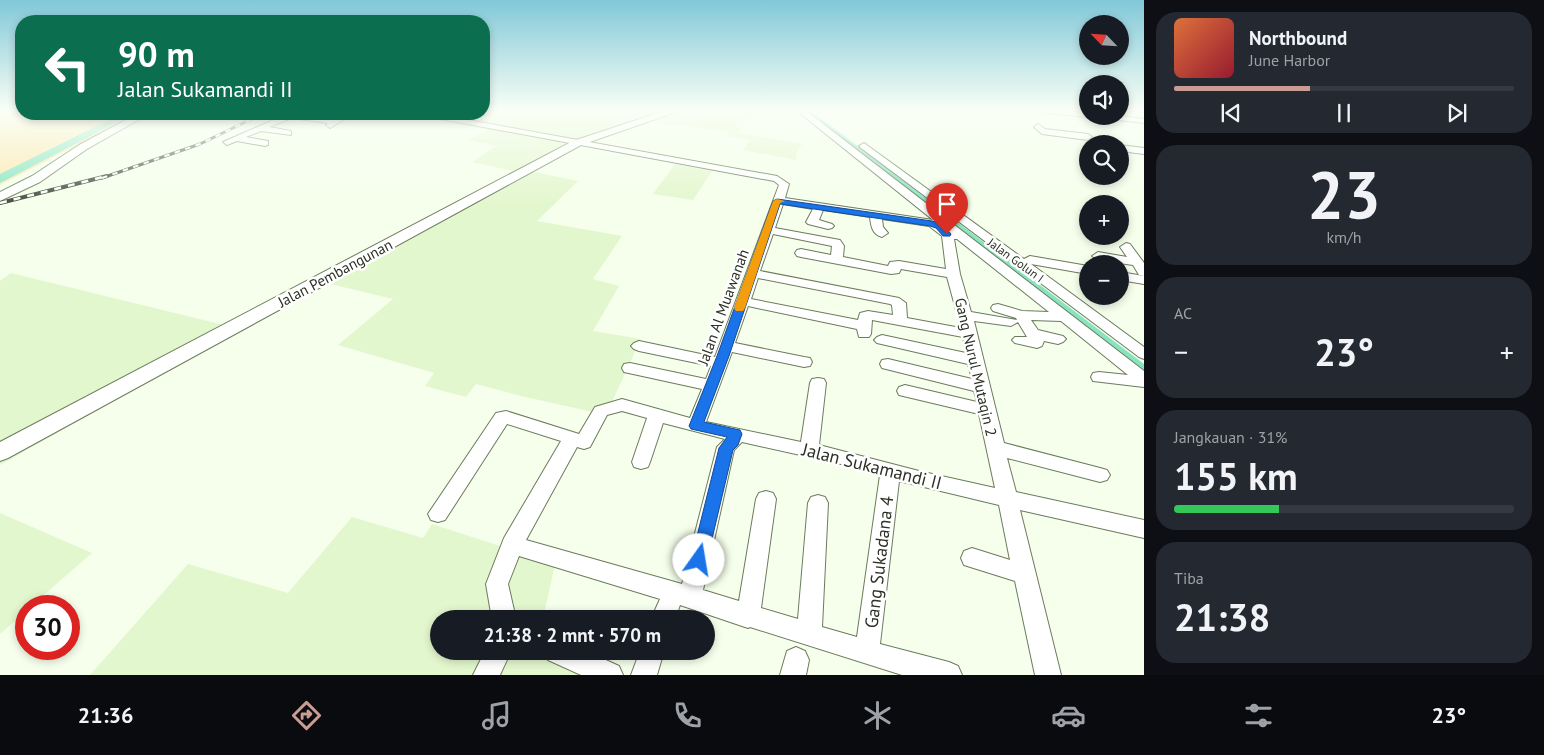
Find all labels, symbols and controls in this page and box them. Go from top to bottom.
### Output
north arrow [1079,15,1129,65]
map controls [1079,15,1129,305]
text: Northbound [1249,26,1347,50]
text: 90 m [118,31,195,77]
icon: left [35,35,100,100]
text: June Harbor [1249,50,1330,70]
text: Jalan Sukamandi II [118,75,293,103]
button: sound [1079,75,1129,125]
icon: previous [1217,99,1245,127]
icon: pause [1330,99,1358,127]
icon: next [1443,99,1471,127]
button: search [1079,135,1129,185]
text: 23 [1307,152,1381,236]
pin [926,183,968,234]
icon: arrive [933,190,961,218]
button: + [1079,195,1129,245]
text: km/h [1326,227,1362,247]
street label: Jalan Golun I [984,234,1047,285]
street label: Jalan Pembangunan [273,235,396,312]
street label: Jalan Al Muawanah [693,246,753,369]
button: − [1079,255,1129,305]
street label: Gang Nurul Mutaqin 2 [951,296,1001,438]
text: AC [1174,303,1192,323]
text: 23° [1314,327,1374,376]
text: − [1174,333,1188,370]
text: + [1500,333,1514,370]
text: Jangkauan · 31% [1174,427,1287,447]
street label: Jalan Sukamandi II [799,437,944,494]
text: 155 km [1174,451,1298,500]
street label: Gang Sukadana 4 [859,494,899,629]
position arrow [672,533,724,585]
text: Tiba [1174,568,1204,588]
text: 21:38 [1174,592,1270,641]
speed limit sign: 30 [15,595,80,660]
text: 21:38 · 2 mnt · 570 m [484,623,661,647]
icon: directions [289,698,324,733]
icon: music [479,698,514,733]
icon: phone [670,698,705,733]
icon: climate [860,698,895,733]
icon: car [1051,698,1086,733]
icon: filters [1241,698,1276,733]
text: 21:36 [78,701,134,729]
text: 23° [1432,701,1466,729]

